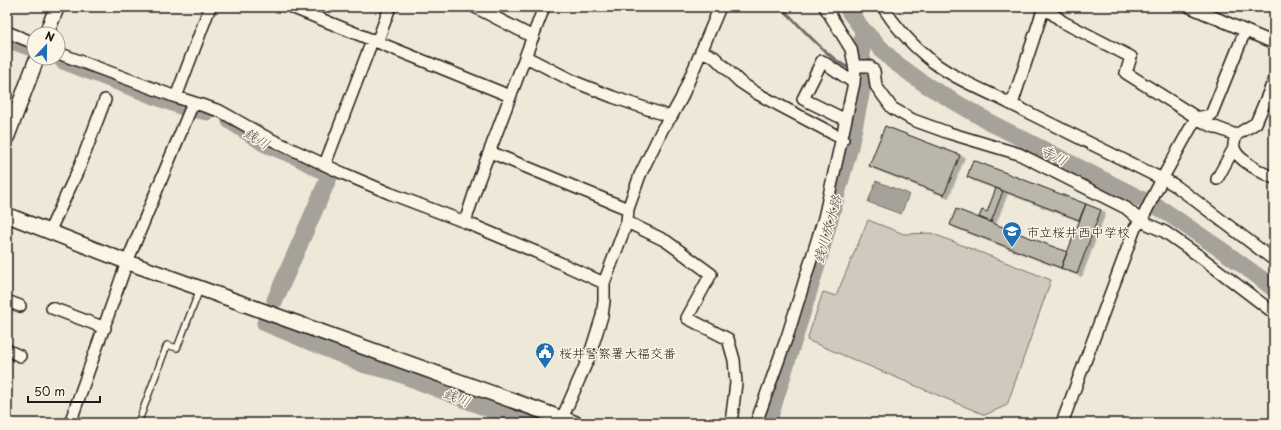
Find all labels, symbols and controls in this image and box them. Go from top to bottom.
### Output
north arrow [26,26,66,66]
text: N [43,27,57,46]
water label: 銭川 [240,122,274,154]
water label: 寺川 [1037,139,1071,171]
water label: 銭川放水路 [807,192,847,266]
school or university icon: 市立桜井西中学校 [1001,220,1023,248]
place label: 市立桜井西中学校 [1026,222,1130,241]
public building icon: 桜井警察署大福交番 [534,341,556,369]
place label: 桜井警察署大福交番 [559,343,676,362]
scale bar [28,378,100,404]
text: 50 m [34,382,65,400]
water label: 銭川 [440,382,474,412]

